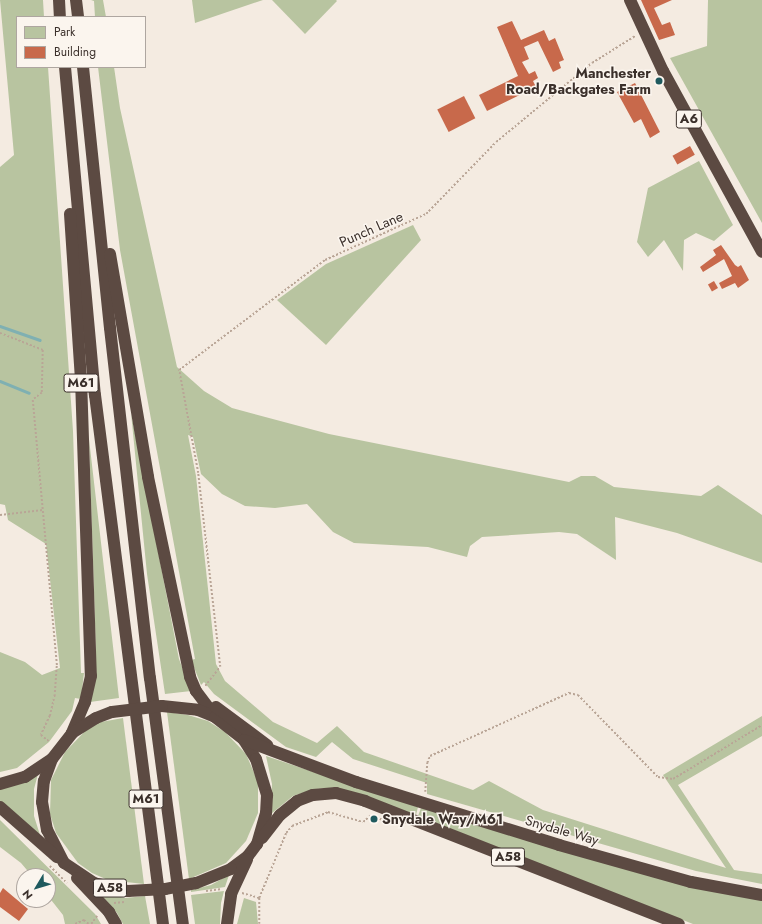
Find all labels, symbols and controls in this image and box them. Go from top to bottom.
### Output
legend [16,16,146,68]
text: Park [54,23,75,41]
text: Building [54,43,96,61]
place label: Manchester Road/Backgates Farm [506,65,651,98]
marker: Manchester Road/Backgates Farm [654,76,664,86]
road number: A6 [675,108,703,130]
street label: Punch Lane [337,208,405,250]
road number: M61 [63,372,99,394]
road number: M61 [128,788,164,810]
place label: Snydale Way/M61 [382,811,503,827]
street label: Snydale Way [523,811,601,849]
marker: Snydale Way/M61 [369,814,379,824]
road number: A58 [490,846,526,868]
north arrow [16,868,56,908]
road number: A58 [92,877,128,899]
text: N [18,886,36,903]

